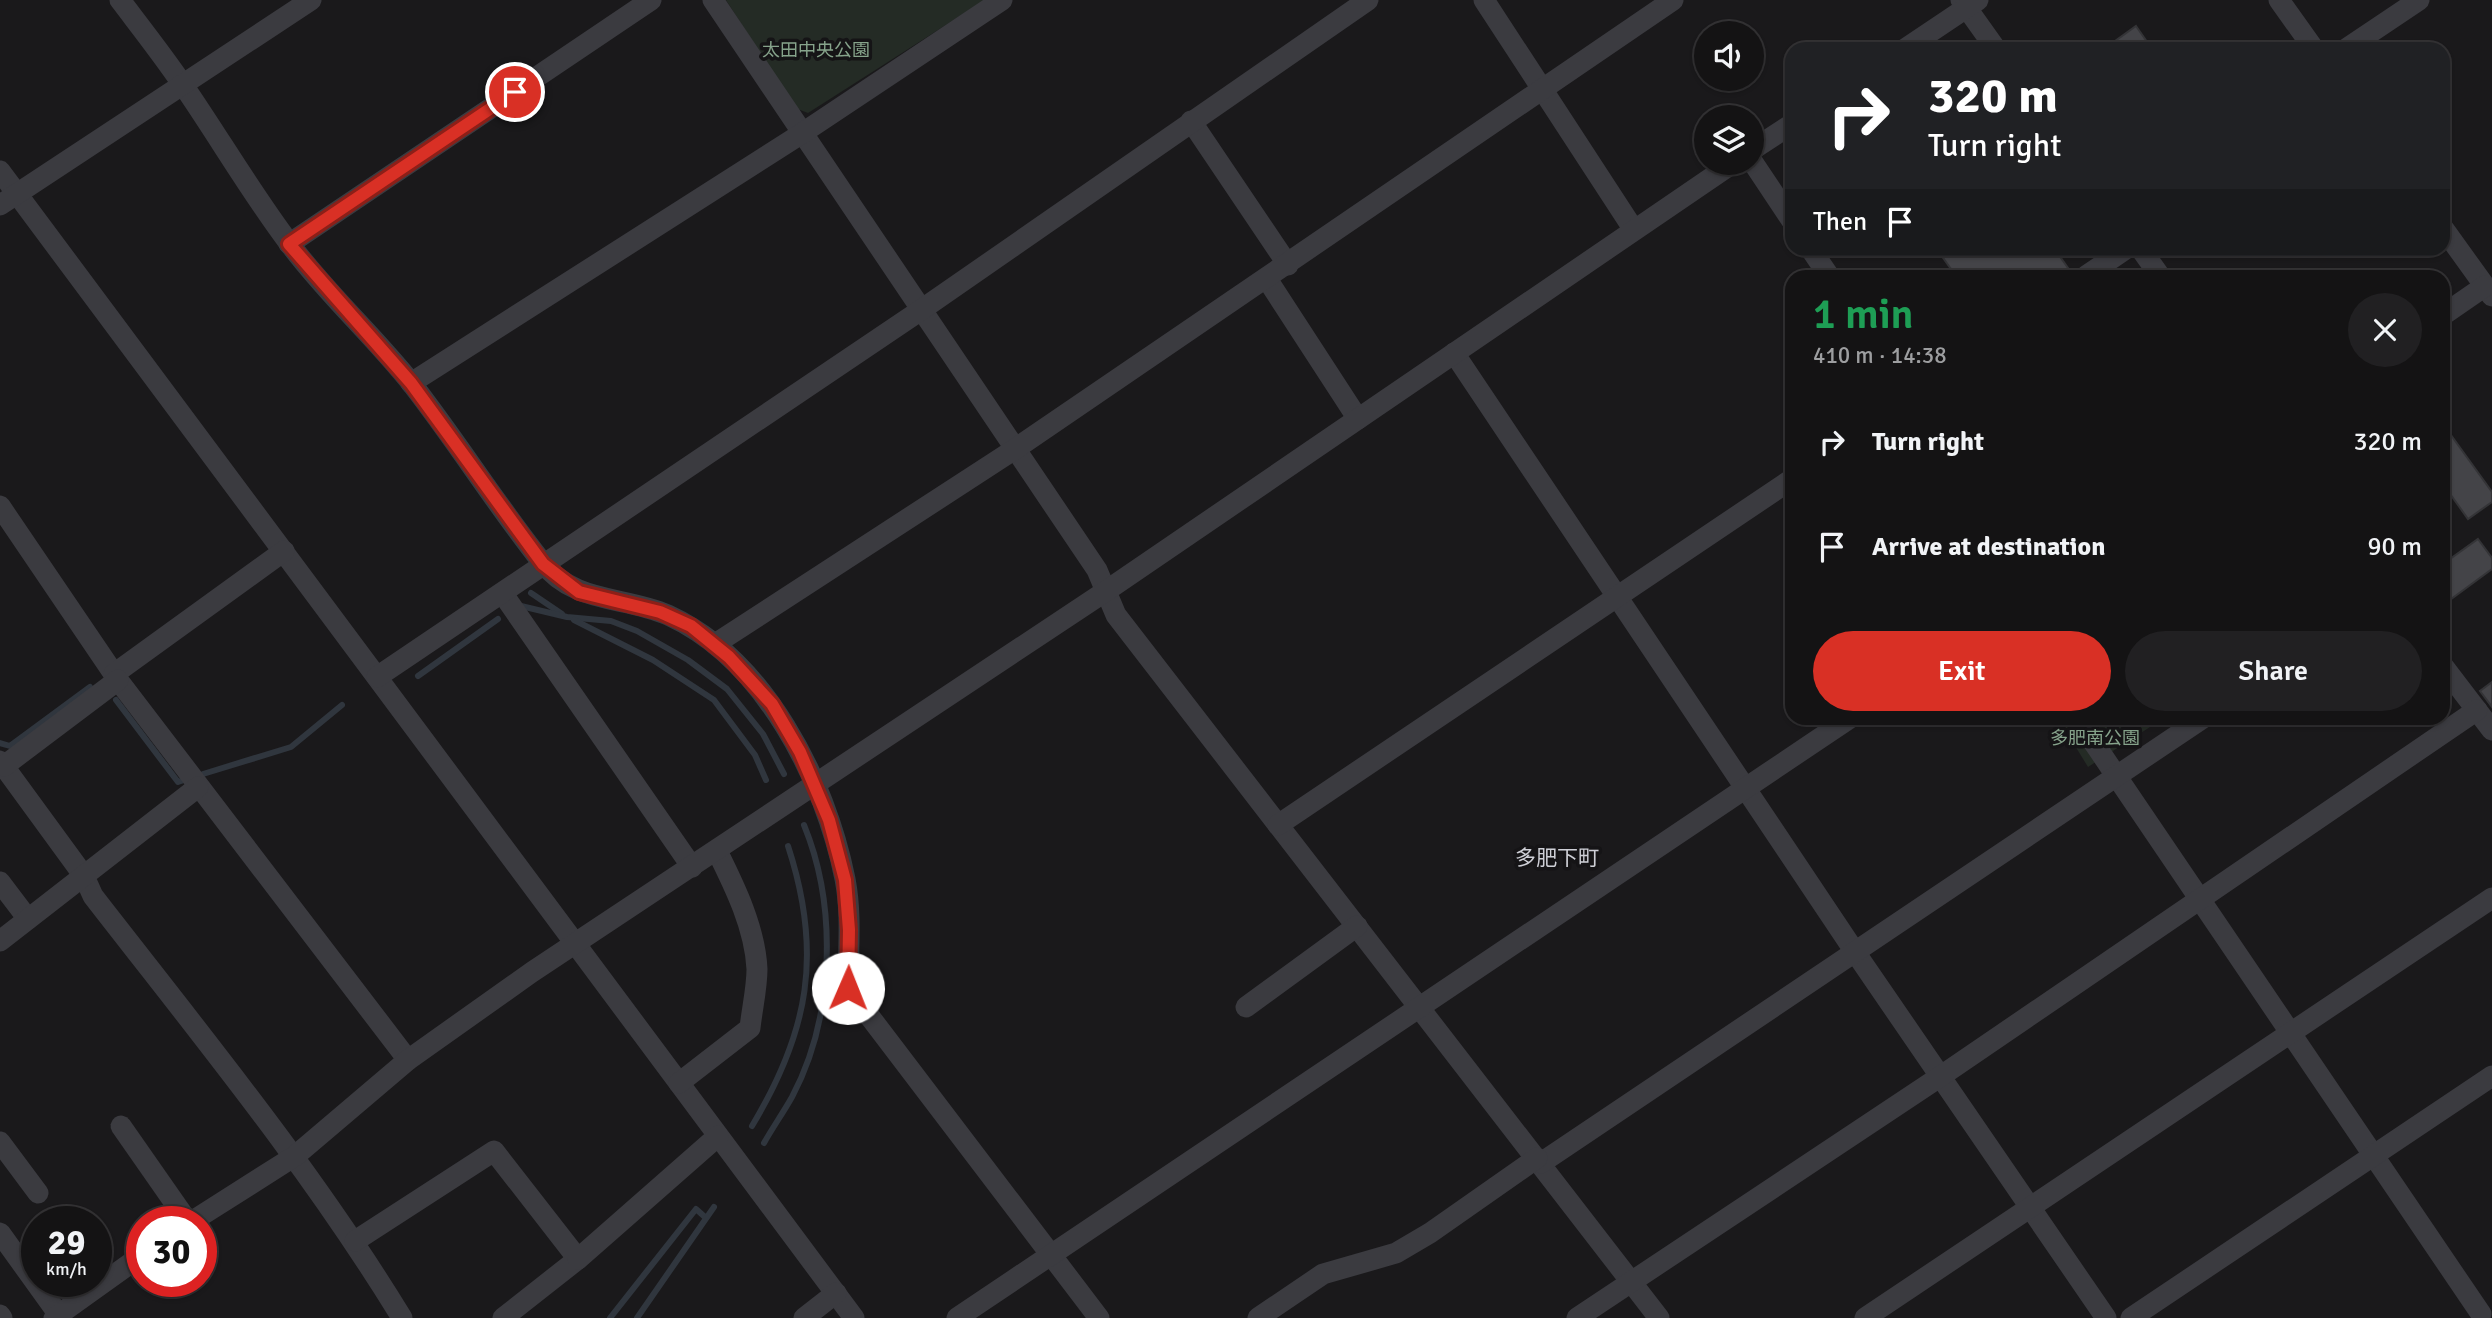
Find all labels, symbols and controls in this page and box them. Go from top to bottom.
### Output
map controls [1694,21,1764,175]
button: sound [1694,21,1764,91]
park label: 太田中央公園 [762,39,870,61]
pin [485,62,545,122]
text: 320 m [1928,66,2058,126]
icon: right [1813,70,1904,161]
icon: arrive [496,73,534,111]
button: layers [1694,105,1764,175]
text: Turn right [1928,126,2061,165]
icon: arrive [1881,203,1919,241]
text: Then [1813,206,1867,238]
text: 1 min [1813,289,1914,340]
button: close [2348,293,2422,367]
text: 410 m · 14:38 [1813,341,1947,370]
icon: right [1813,423,1851,461]
text: Turn right [1872,426,1984,458]
text: 320 m [2353,426,2422,458]
icon: arrive [1813,528,1851,566]
text: Arrive at destination [1872,531,2105,563]
text: 90 m [2367,531,2422,563]
button: Exit [1813,631,2111,711]
button: Share [2125,631,2422,711]
park label: 多肥南公園 [2050,727,2140,749]
district label: 多肥下町 [1515,845,1599,871]
position arrow [811,951,885,1025]
speed limit sign: 30 [126,1206,217,1297]
text: 29 [48,1221,85,1264]
text: km/h [46,1258,87,1280]

